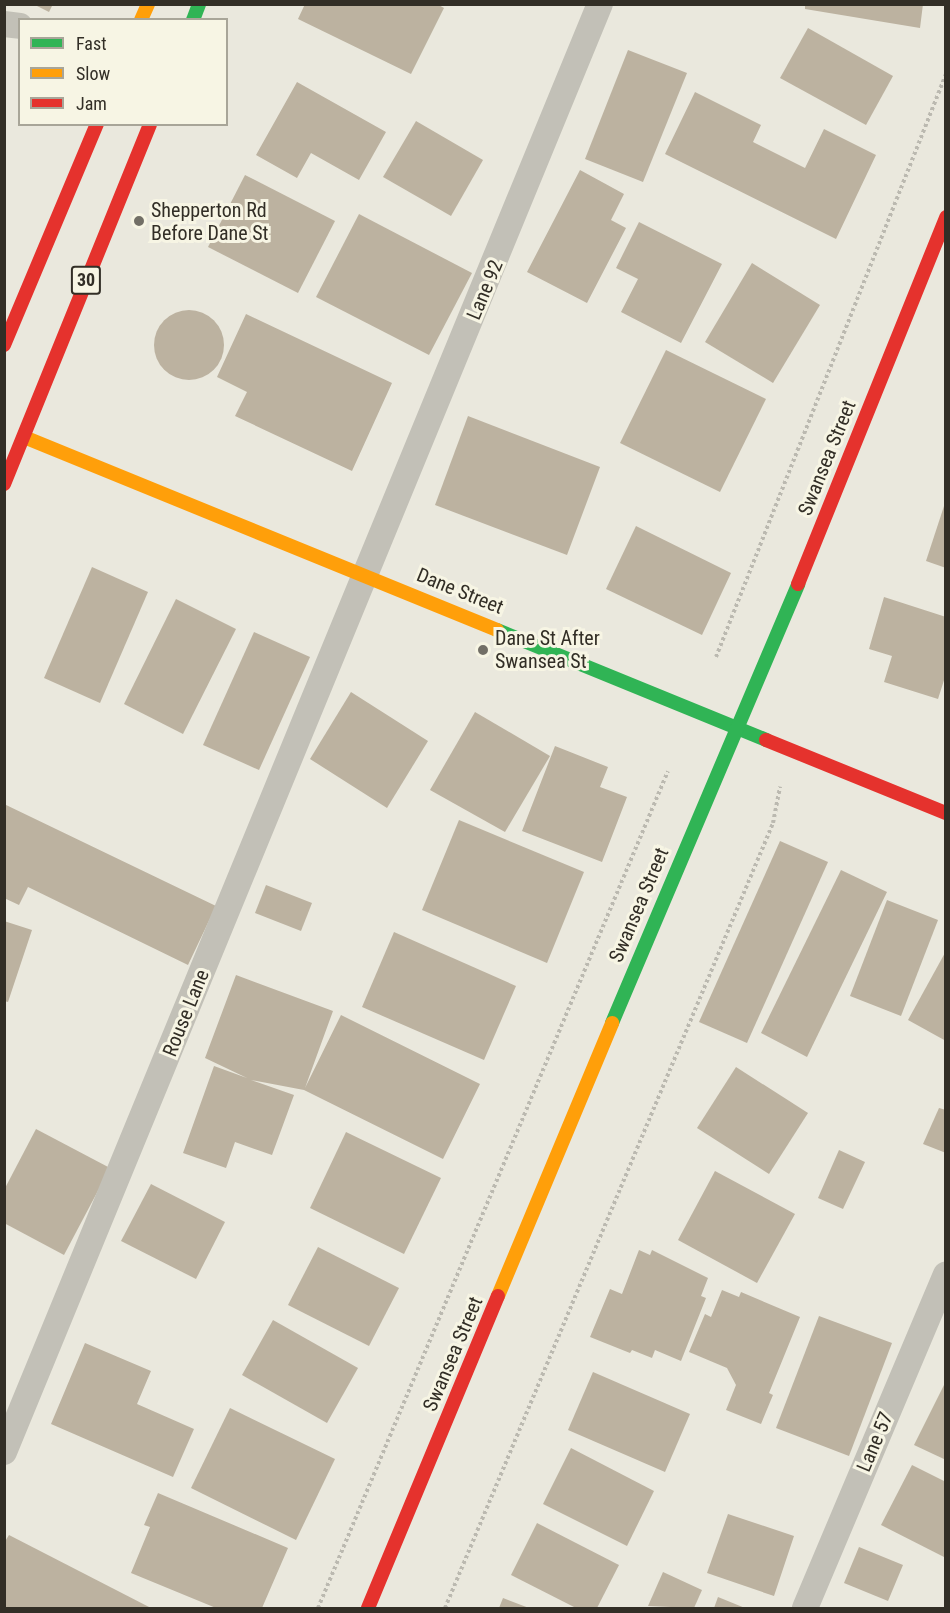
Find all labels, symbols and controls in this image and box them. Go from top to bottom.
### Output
legend [18,18,228,126]
text: Fast [76,33,107,54]
text: Slow [76,63,110,84]
text: Jam [76,93,107,114]
place label: Shepperton Rd Before Dane St [151,198,268,245]
marker: Shepperton Rd Before Dane St [132,214,146,228]
street label: Lane 92 [462,257,508,323]
road number: 30 [70,265,103,295]
street label: Swansea Street [793,397,861,519]
street label: Dane Street [413,563,507,619]
place label: Dane St After Swansea St [495,626,600,673]
marker: Dane St After Swansea St [476,643,490,657]
street label: Swansea Street [604,844,674,966]
street label: Rouse Lane [158,966,214,1060]
street label: Swansea Street [418,1293,488,1415]
street label: Lane 57 [852,1409,898,1475]

